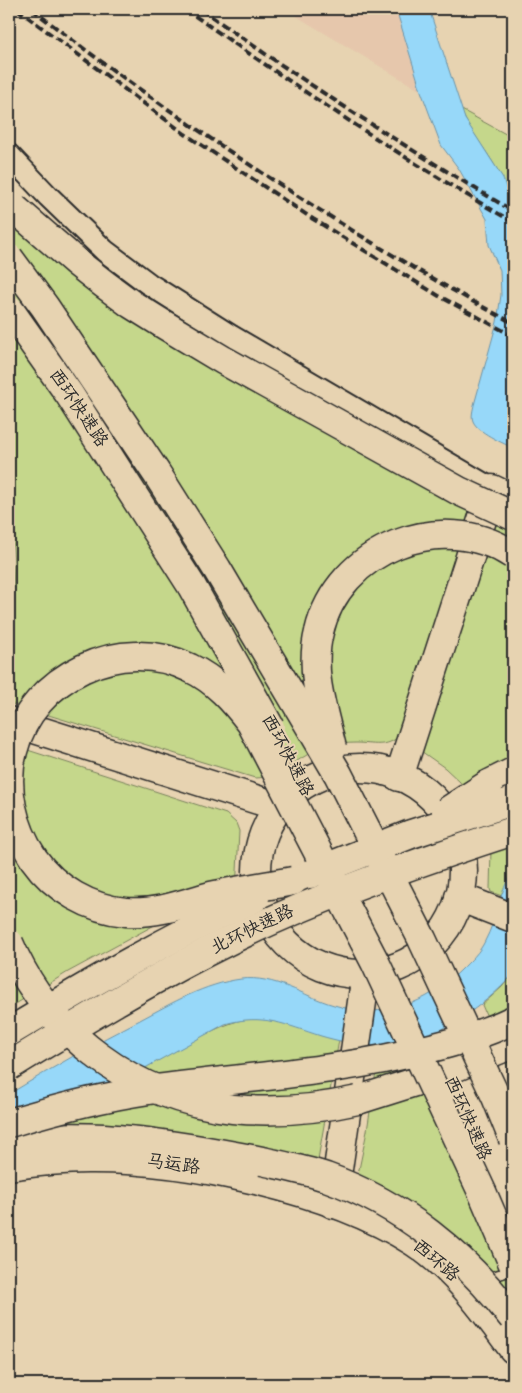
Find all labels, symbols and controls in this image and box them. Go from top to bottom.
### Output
street label: 西环快速路 [43,365,112,452]
street label: 西环快速路 [256,711,317,801]
street label: 北环快速路 [208,901,298,960]
street label: 西环快速路 [438,1073,495,1164]
street label: 马运路 [145,1151,201,1180]
street label: 西环路 [408,1236,463,1287]

